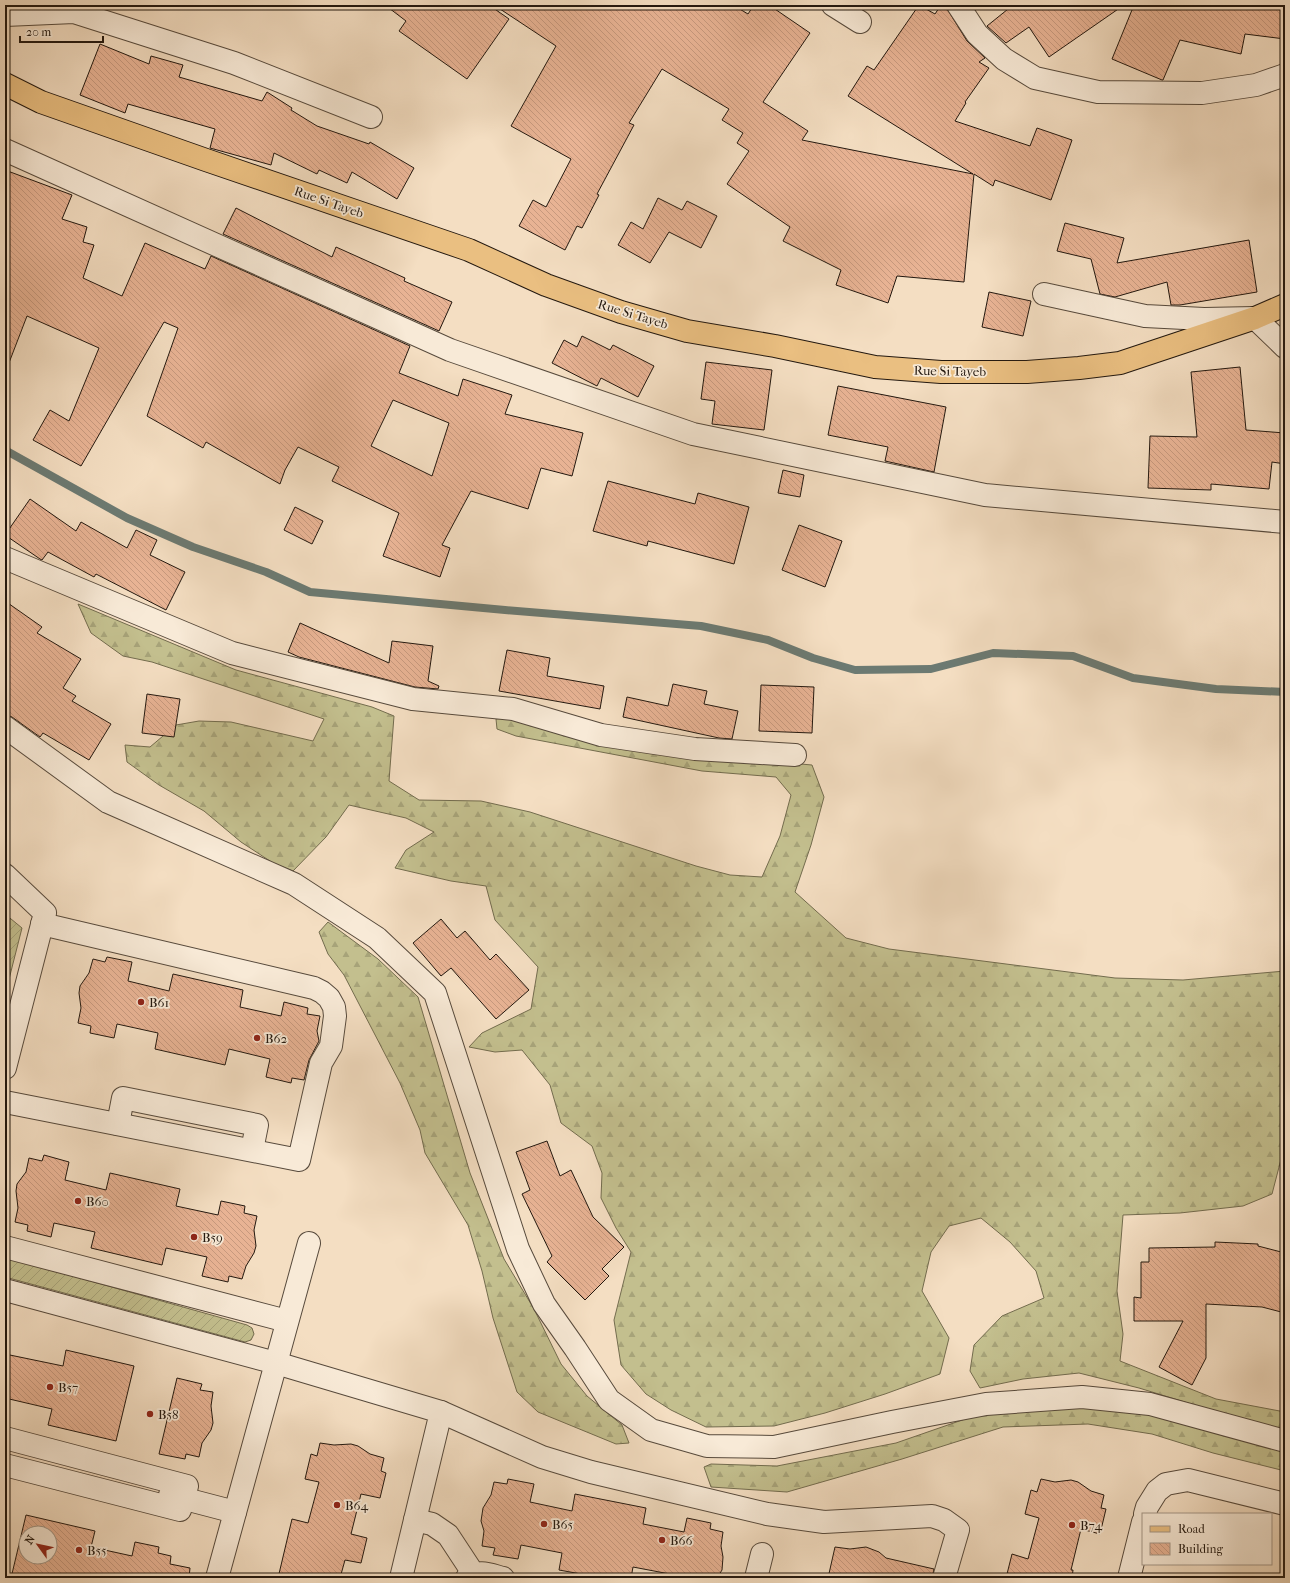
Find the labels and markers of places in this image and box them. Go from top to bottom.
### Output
place label: B61 [149,995,169,1010]
marker: B61 [136,997,146,1007]
place label: B62 [265,1031,287,1046]
marker: B62 [252,1033,262,1043]
place label: B60 [86,1194,109,1209]
marker: B60 [73,1196,83,1206]
place label: B59 [202,1230,223,1245]
marker: B59 [189,1232,199,1242]
place label: B57 [58,1380,78,1395]
marker: B57 [45,1382,55,1392]
place label: B58 [158,1407,179,1422]
marker: B58 [145,1409,155,1419]
place label: B64 [345,1498,368,1513]
marker: B64 [332,1500,342,1510]
place label: B65 [552,1517,573,1532]
place label: B74 [1080,1518,1102,1533]
marker: B65 [539,1519,549,1529]
marker: B74 [1067,1520,1077,1530]
place label: B66 [670,1533,693,1548]
marker: B66 [657,1535,667,1545]
place label: B55 [87,1543,107,1558]
marker: B55 [74,1545,84,1555]

